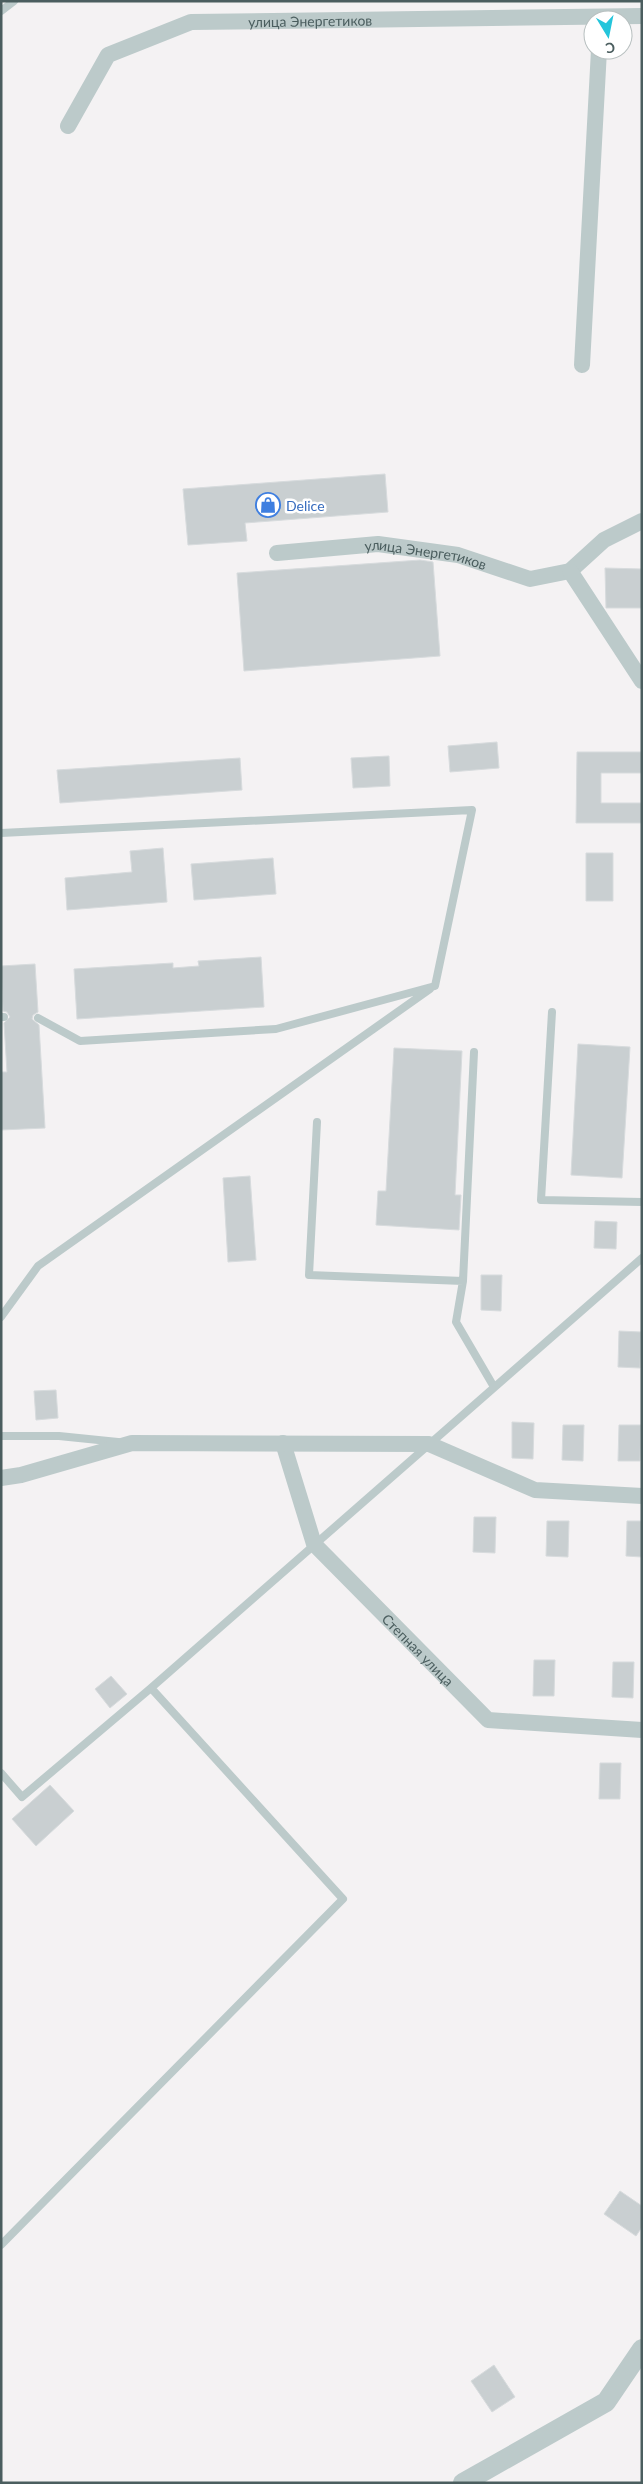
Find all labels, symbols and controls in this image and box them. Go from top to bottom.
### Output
north arrow [583,10,633,60]
street label: улица Энергетиков [248,11,372,30]
text: С [604,39,616,58]
shop icon: Delice [255,492,281,518]
place label: Delice [286,497,325,514]
street label: улица Энергетиков [364,535,489,573]
street label: Степная улица [379,1610,458,1689]

